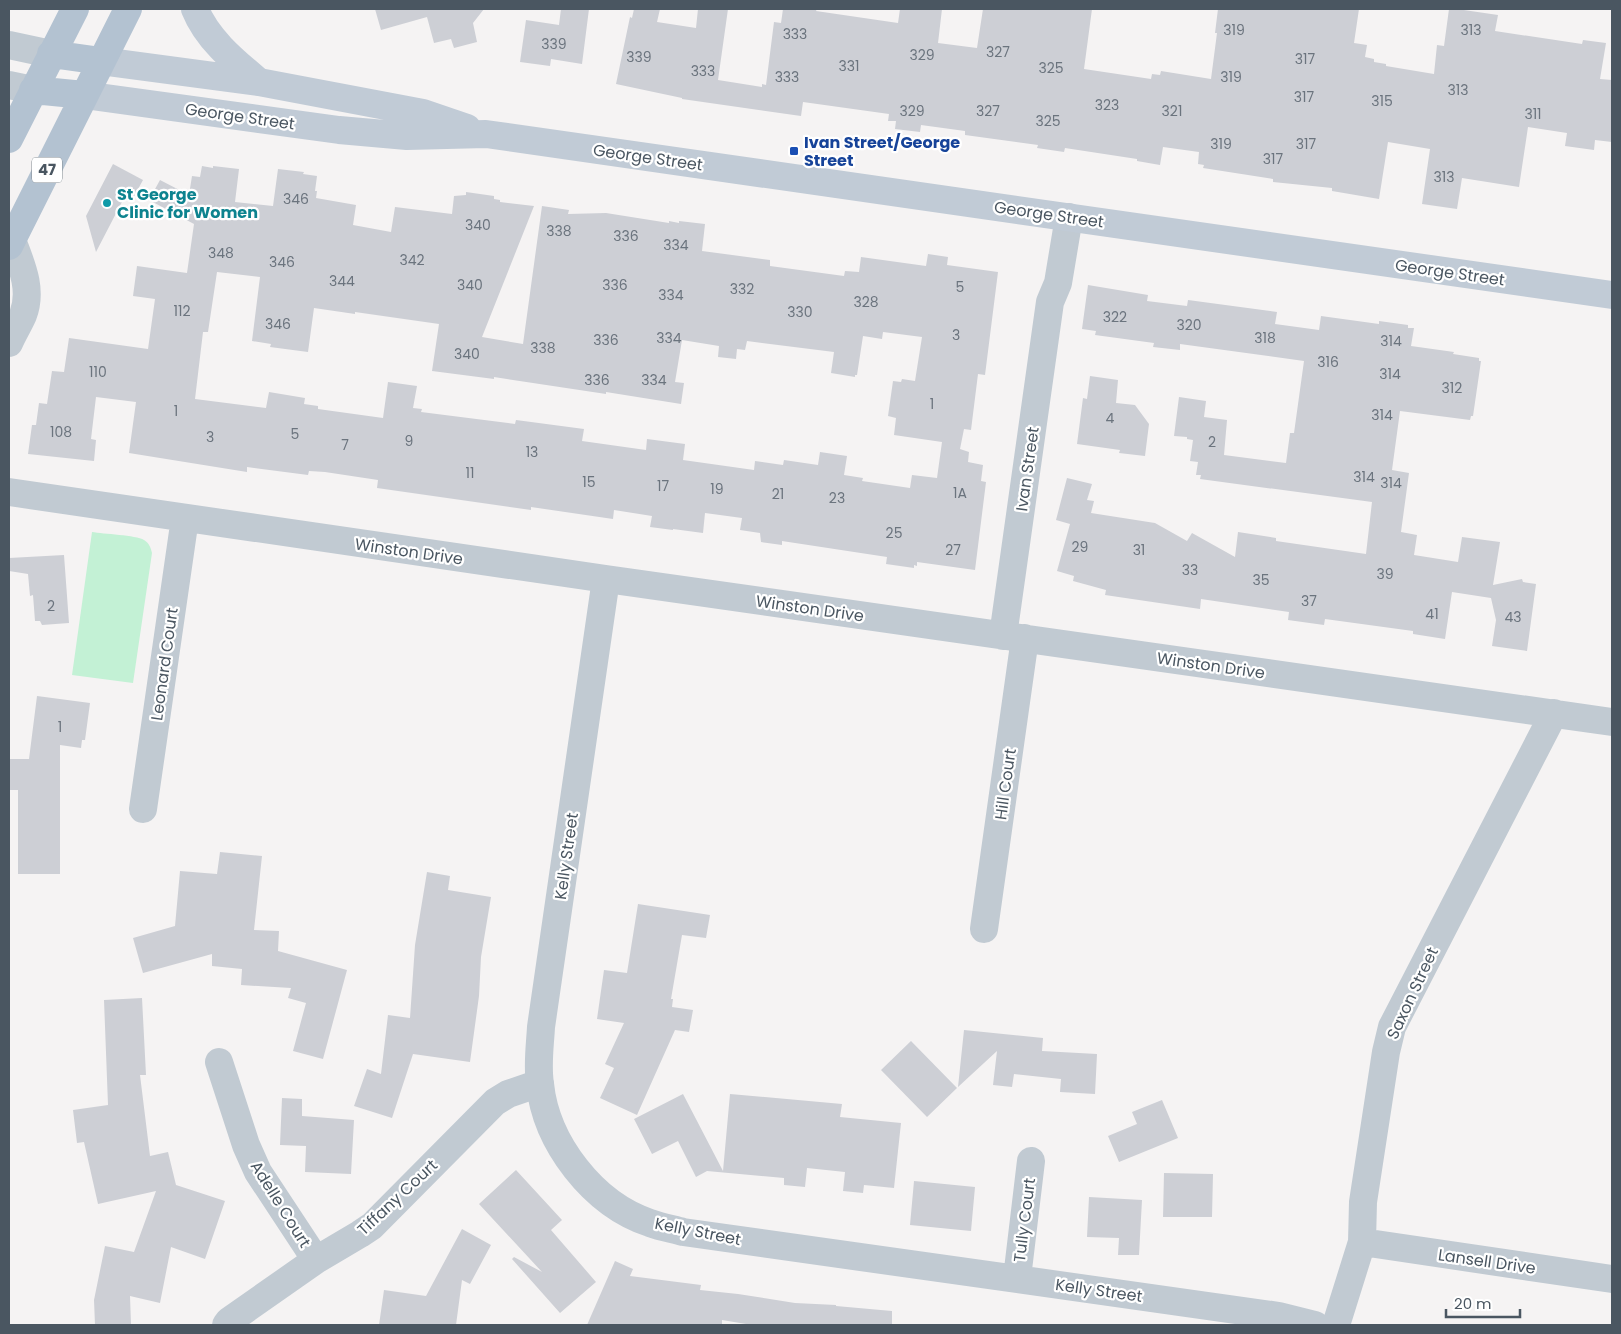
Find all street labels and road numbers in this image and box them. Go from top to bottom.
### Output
street label: George Street [184,97,296,136]
street label: George Street [592,138,704,177]
road number: 47 [32,158,62,182]
street label: George Street [993,195,1105,234]
street label: George Street [1394,253,1506,292]
street label: Ivan Street [1010,425,1045,513]
street label: Winston Drive [353,533,464,570]
street label: Winston Drive [754,590,865,627]
street label: Leonard Court [145,606,184,722]
street label: Winston Drive [1155,647,1266,684]
street label: Hill Court [989,747,1022,821]
street label: Kelly Street [549,811,584,901]
street label: Saxon Street [1381,943,1444,1043]
street label: Tiffany Court [352,1154,443,1241]
street label: Adelle Court [245,1157,316,1252]
street label: Tully Court [1008,1176,1041,1263]
street label: Kelly Street [653,1212,743,1251]
street label: Lansell Drive [1437,1243,1537,1280]
street label: Kelly Street [1054,1273,1144,1308]

